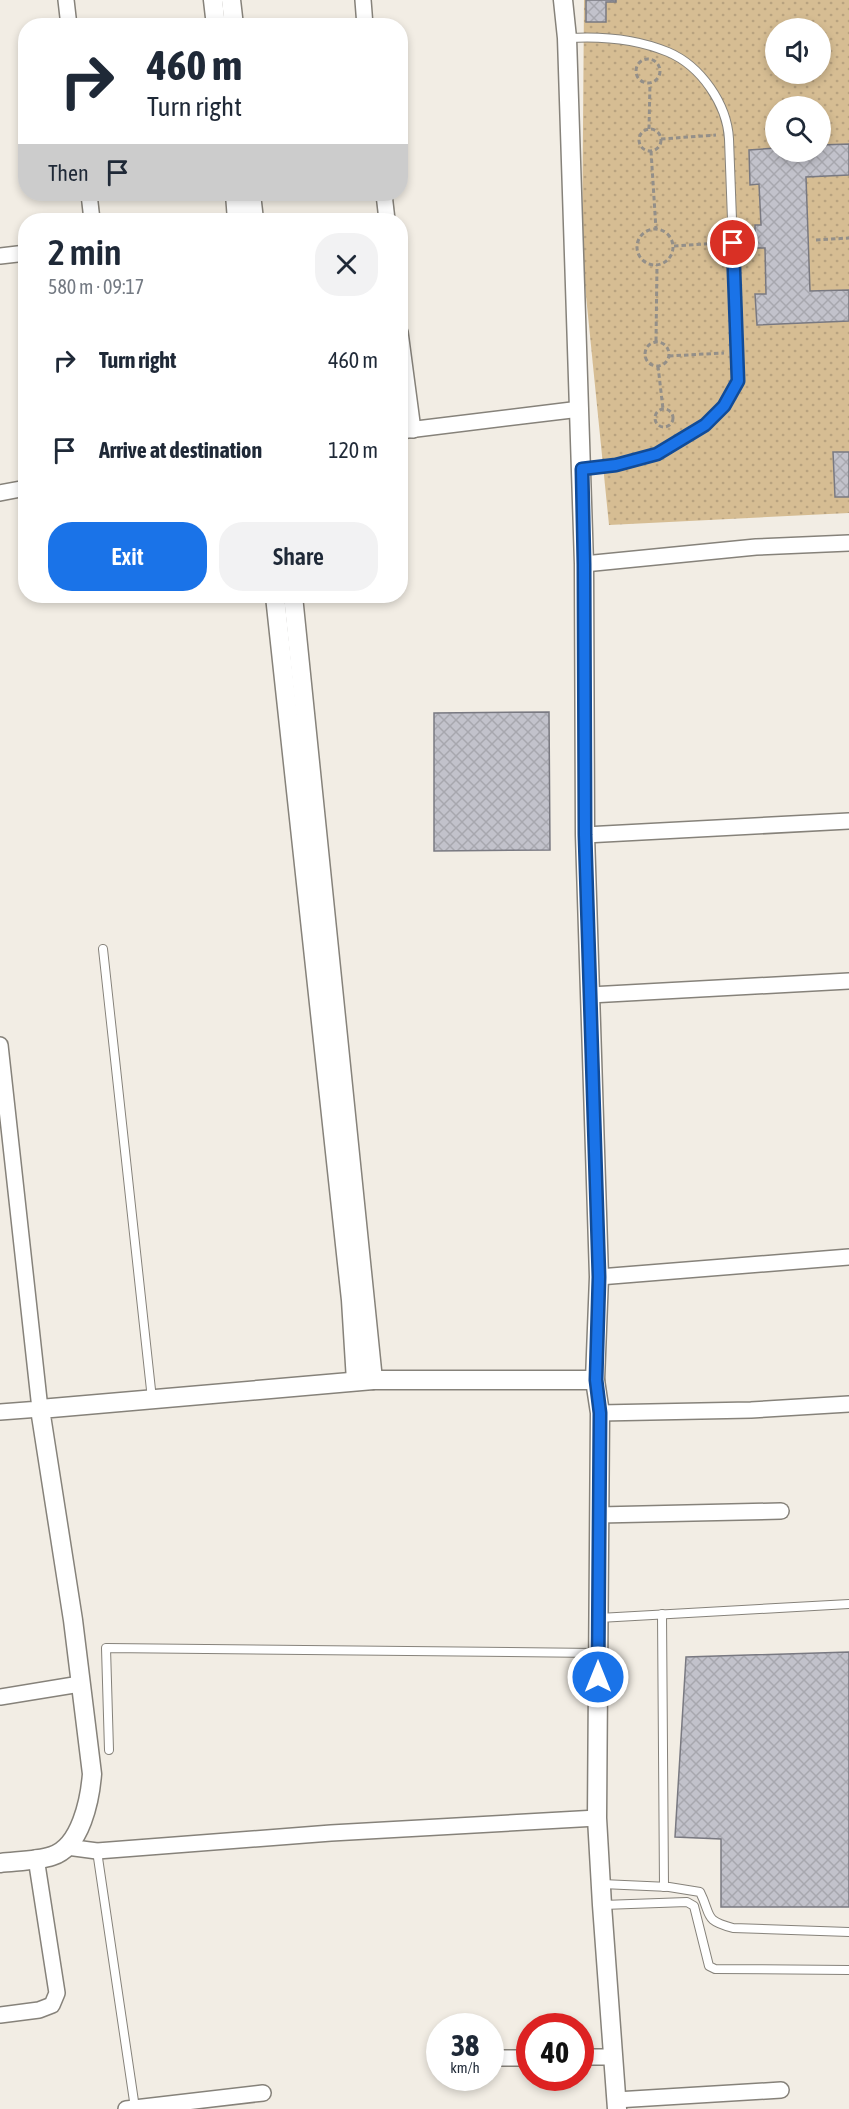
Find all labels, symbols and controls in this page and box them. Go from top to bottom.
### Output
map controls [765,18,831,162]
button: sound [765,18,831,84]
text: 460 m [147,41,242,89]
icon: right [48,42,126,120]
text: Turn right [147,91,242,122]
button: search [765,96,831,162]
icon: arrive [101,156,134,189]
text: Then [48,160,89,186]
pin [707,217,758,268]
icon: arrive [716,226,749,259]
text: 2 min [48,231,122,273]
button: close [315,233,378,296]
text: 580 m · 09:17 [48,275,144,298]
icon: right [48,344,81,377]
text: Turn right [99,347,176,373]
text: 460 m [328,347,378,373]
icon: arrive [48,434,81,467]
text: Arrive at destination [99,437,262,463]
text: 120 m [328,437,378,463]
button: Exit [48,522,207,591]
button: Share [219,522,378,591]
position arrow [566,1645,630,1709]
speed limit sign: 40 [516,2013,594,2091]
text: 38 [451,2028,479,2062]
text: km/h [450,2059,480,2076]

